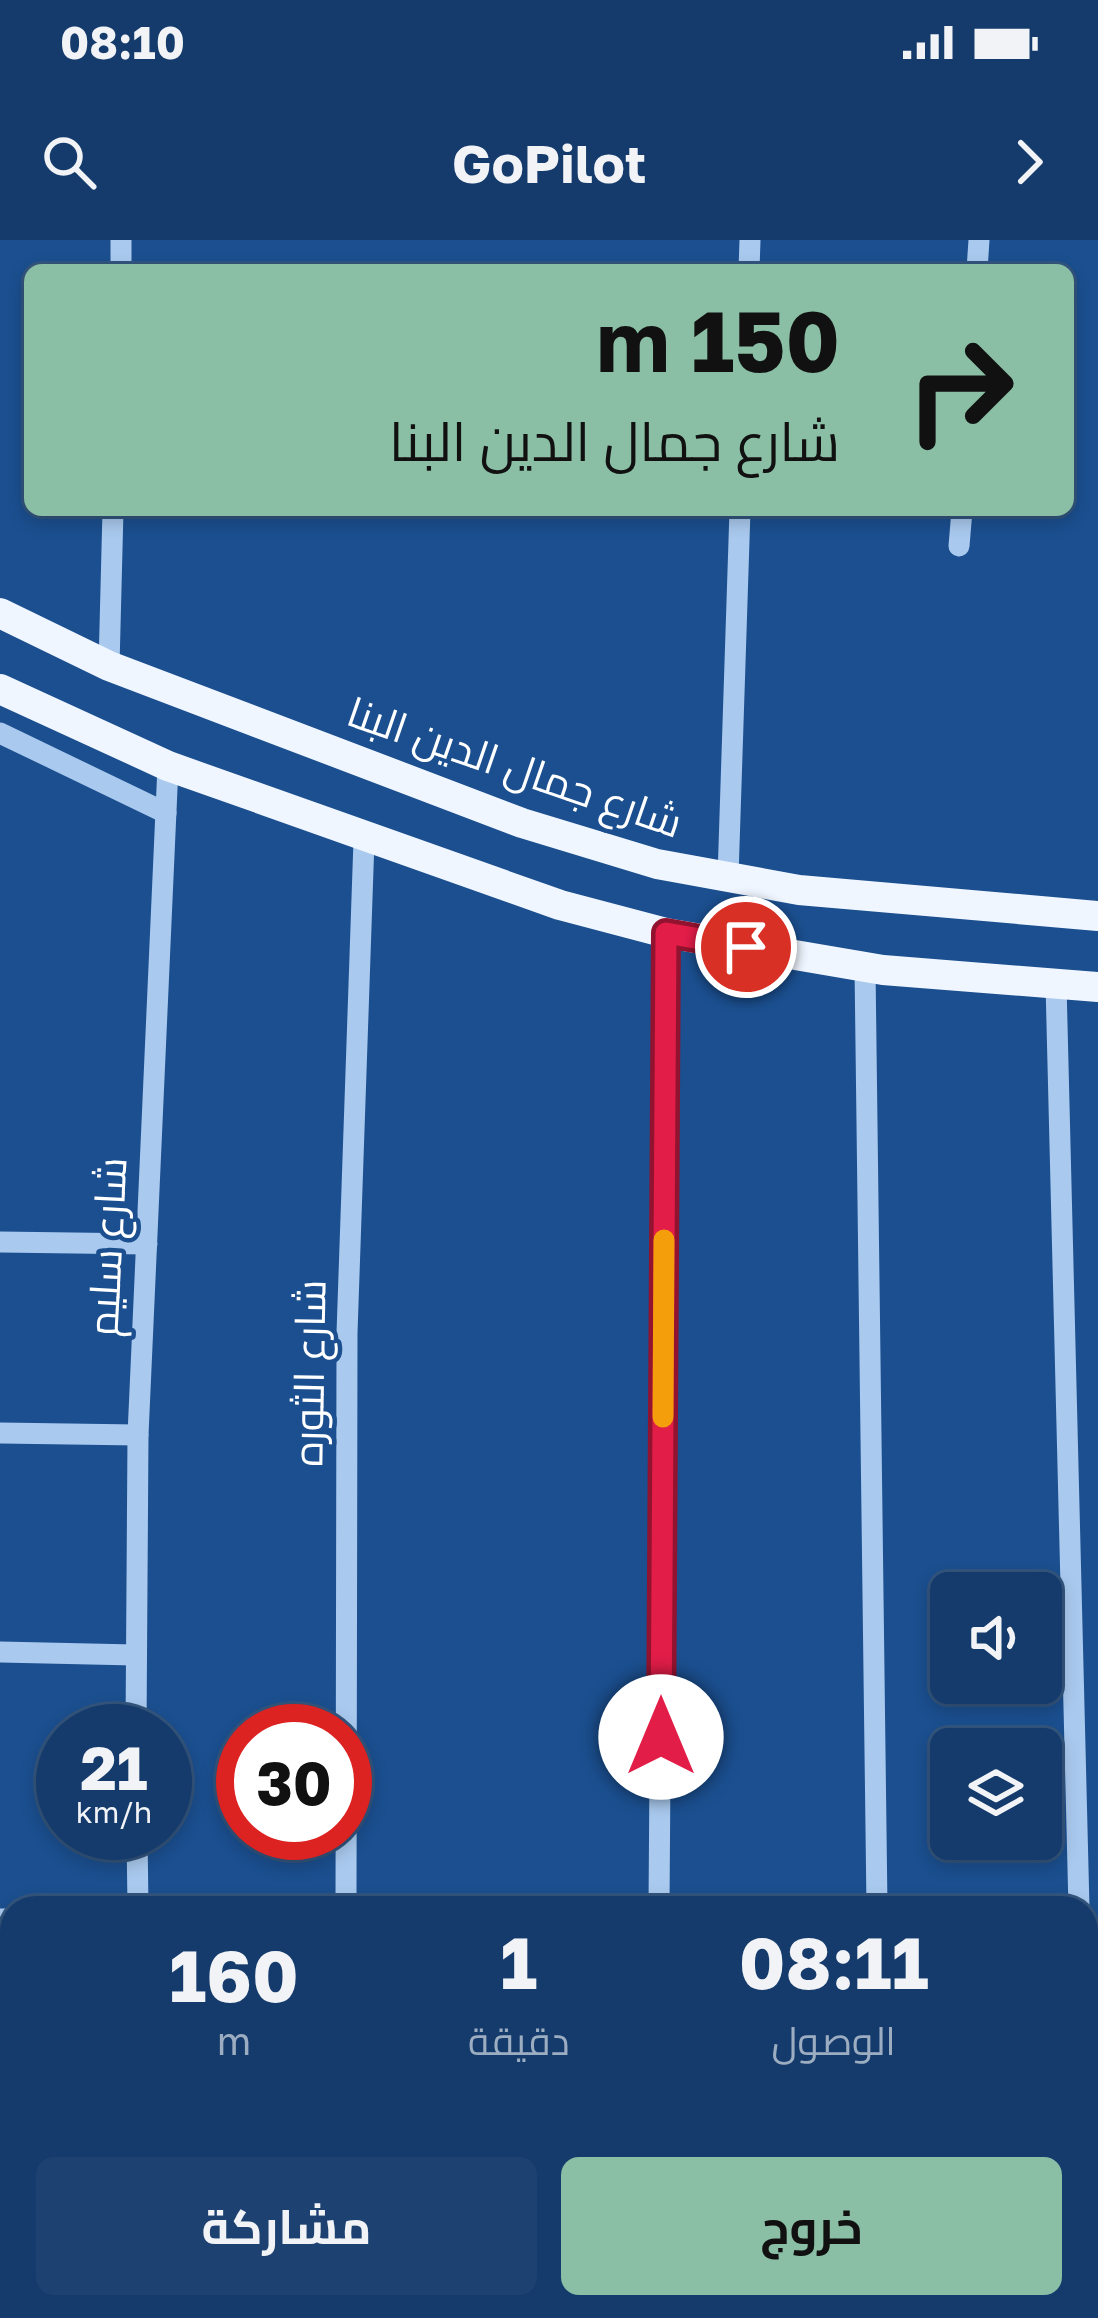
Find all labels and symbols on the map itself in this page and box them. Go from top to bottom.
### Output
street label: شارع جمال الدين البنا [340,685,689,851]
pin [695,896,797,998]
street label: شارع سليم [76,1156,141,1338]
street label: شارع الثوره [281,1279,339,1467]
position arrow [598,1674,724,1800]
speed limit sign: 30 [216,1704,372,1860]

